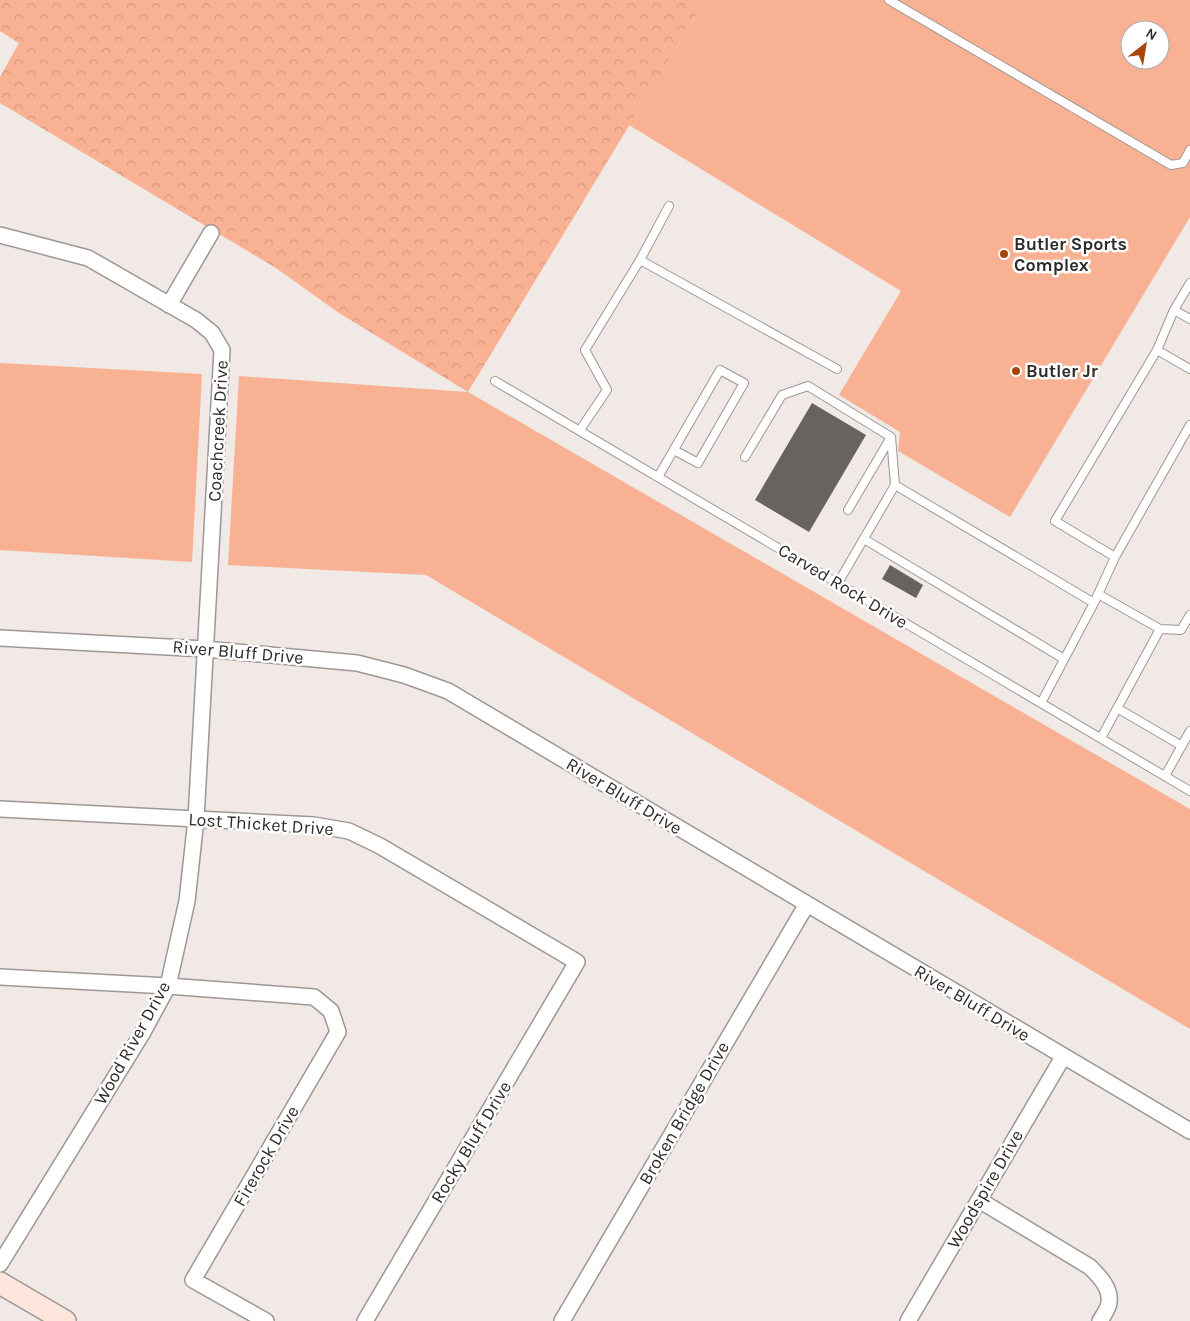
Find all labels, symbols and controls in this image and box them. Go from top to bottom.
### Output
north arrow [1120,20,1170,70]
text: N [1143,24,1160,44]
place label: Butler Sports Complex [1014,233,1127,276]
marker: Butler Sports Complex [998,248,1010,260]
street label: Coachcreek Drive [203,360,233,502]
place label: Butler Jr [1026,360,1098,382]
marker: Butler Jr [1010,365,1022,377]
street label: Carved Rock Drive [774,539,912,633]
street label: River Bluff Drive [172,635,304,669]
street label: River Bluff Drive [562,753,686,839]
street label: Lost Thicket Drive [188,808,334,840]
street label: River Bluff Drive [910,960,1034,1046]
street label: Wood River Drive [89,977,175,1109]
street label: Broken Bridge Drive [634,1038,734,1188]
street label: Rocky Bluff Drive [426,1077,516,1207]
street label: Firerock Drive [228,1102,304,1210]
street label: Woodspire Drive [942,1126,1028,1252]

